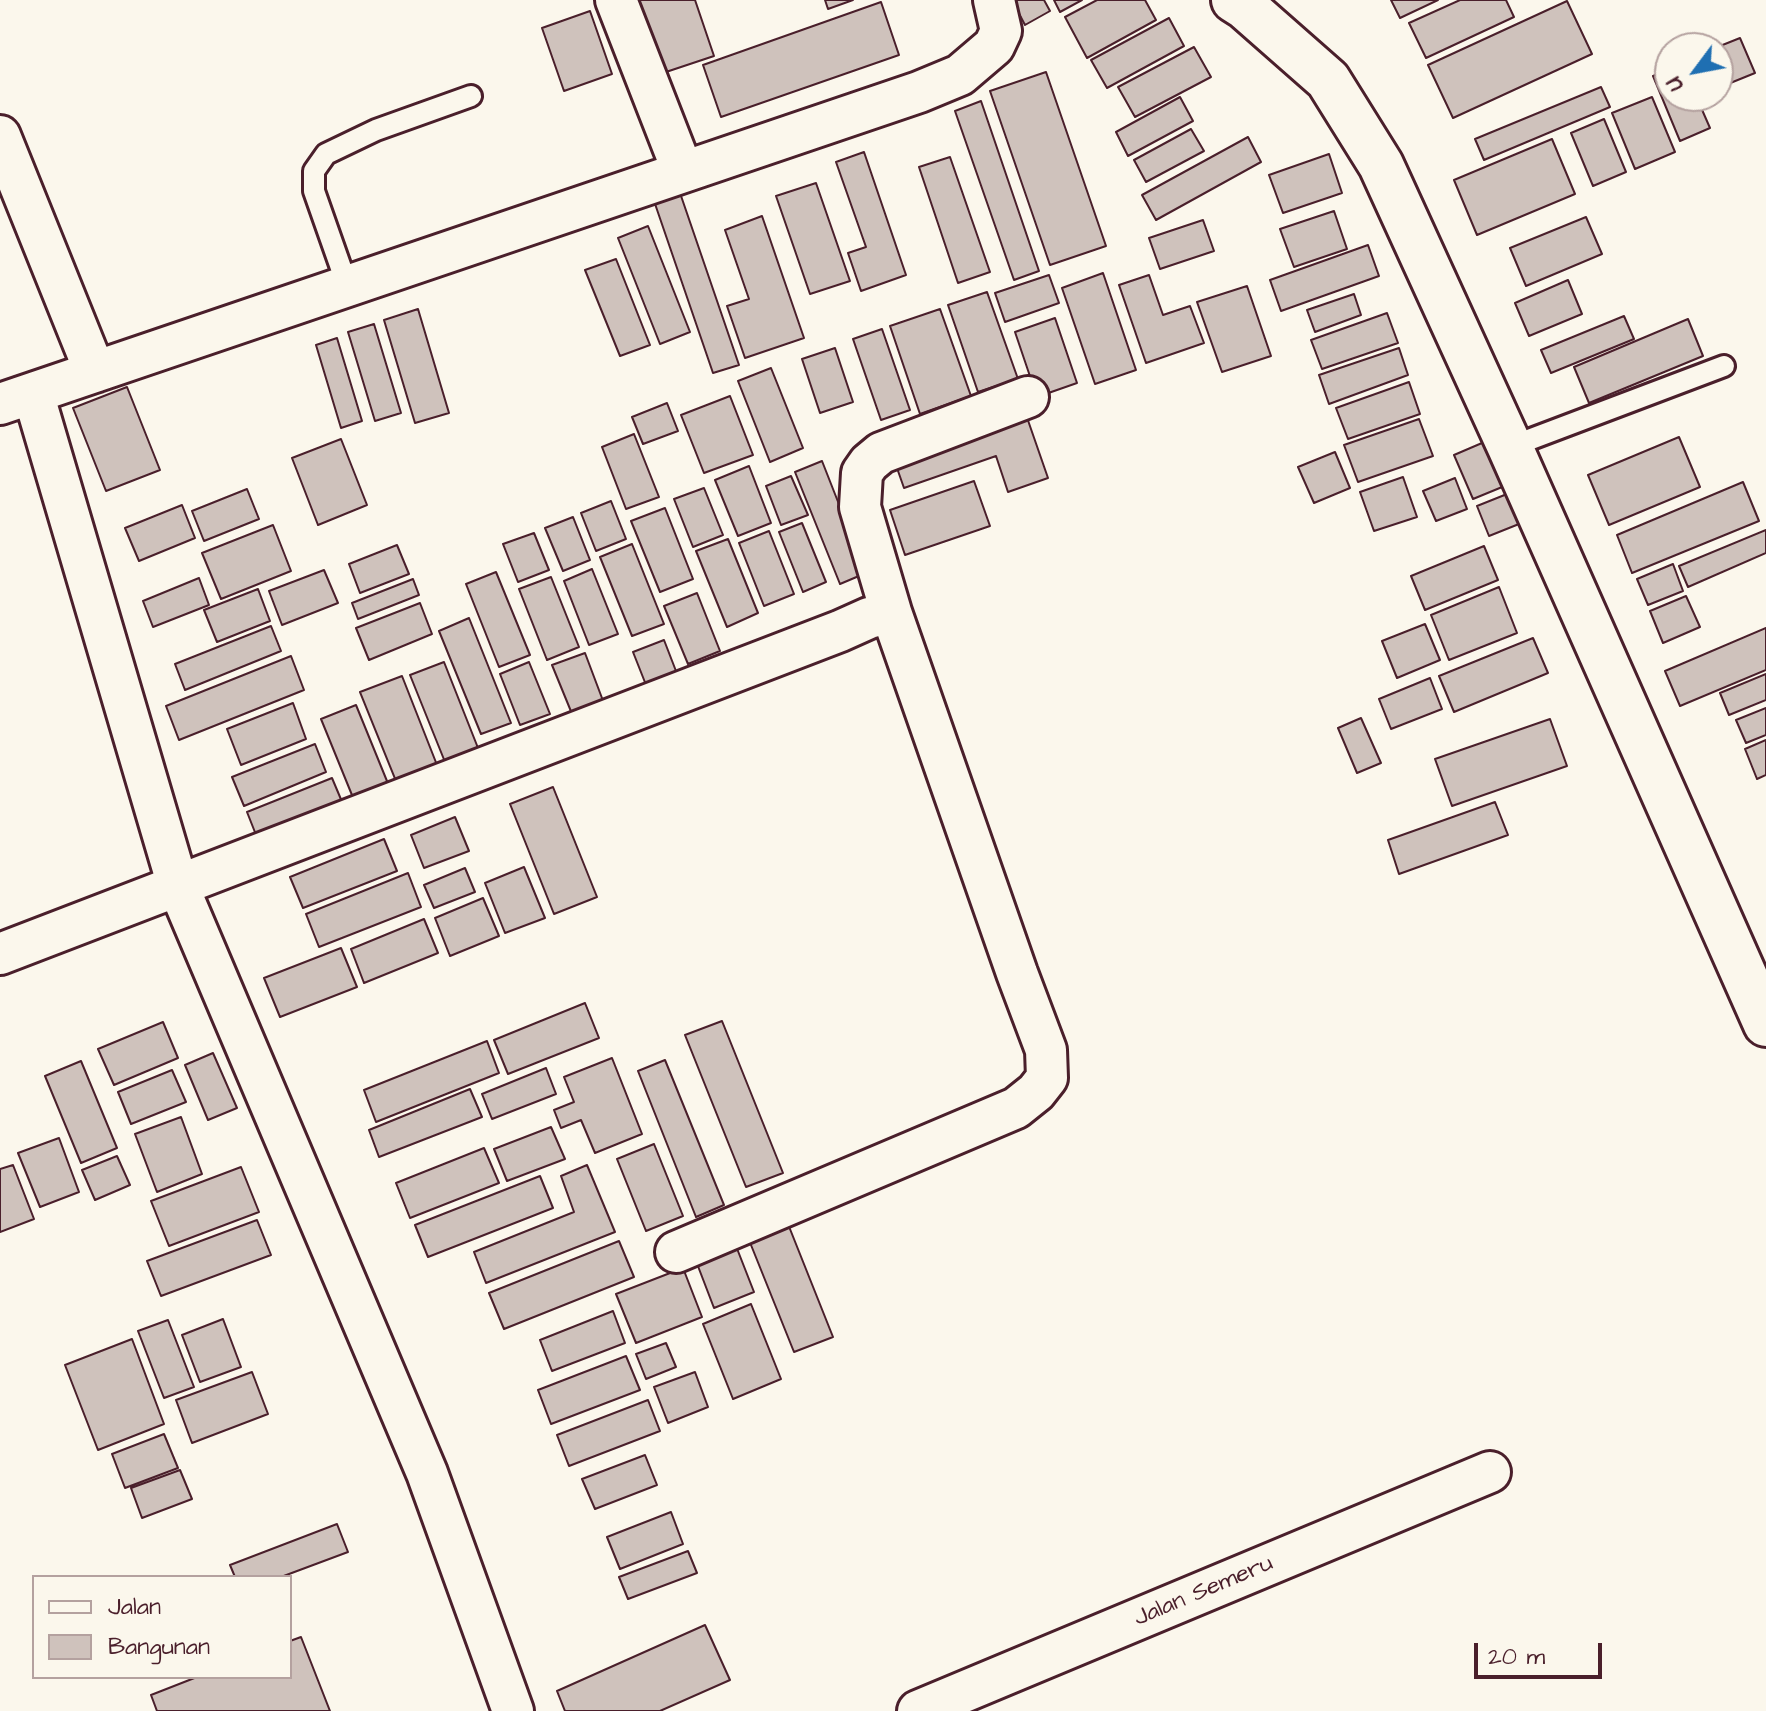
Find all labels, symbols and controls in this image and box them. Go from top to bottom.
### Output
north arrow [1654,32,1734,112]
text: U [1659,70,1691,97]
street label: Jalan Semeru [1130,1550,1278,1634]
legend [32,1575,292,1679]
text: Jalan [108,1590,161,1624]
scale bar [1478,1627,1606,1677]
text: Bangunan [108,1630,210,1664]
text: 20 m [1488,1640,1545,1674]

